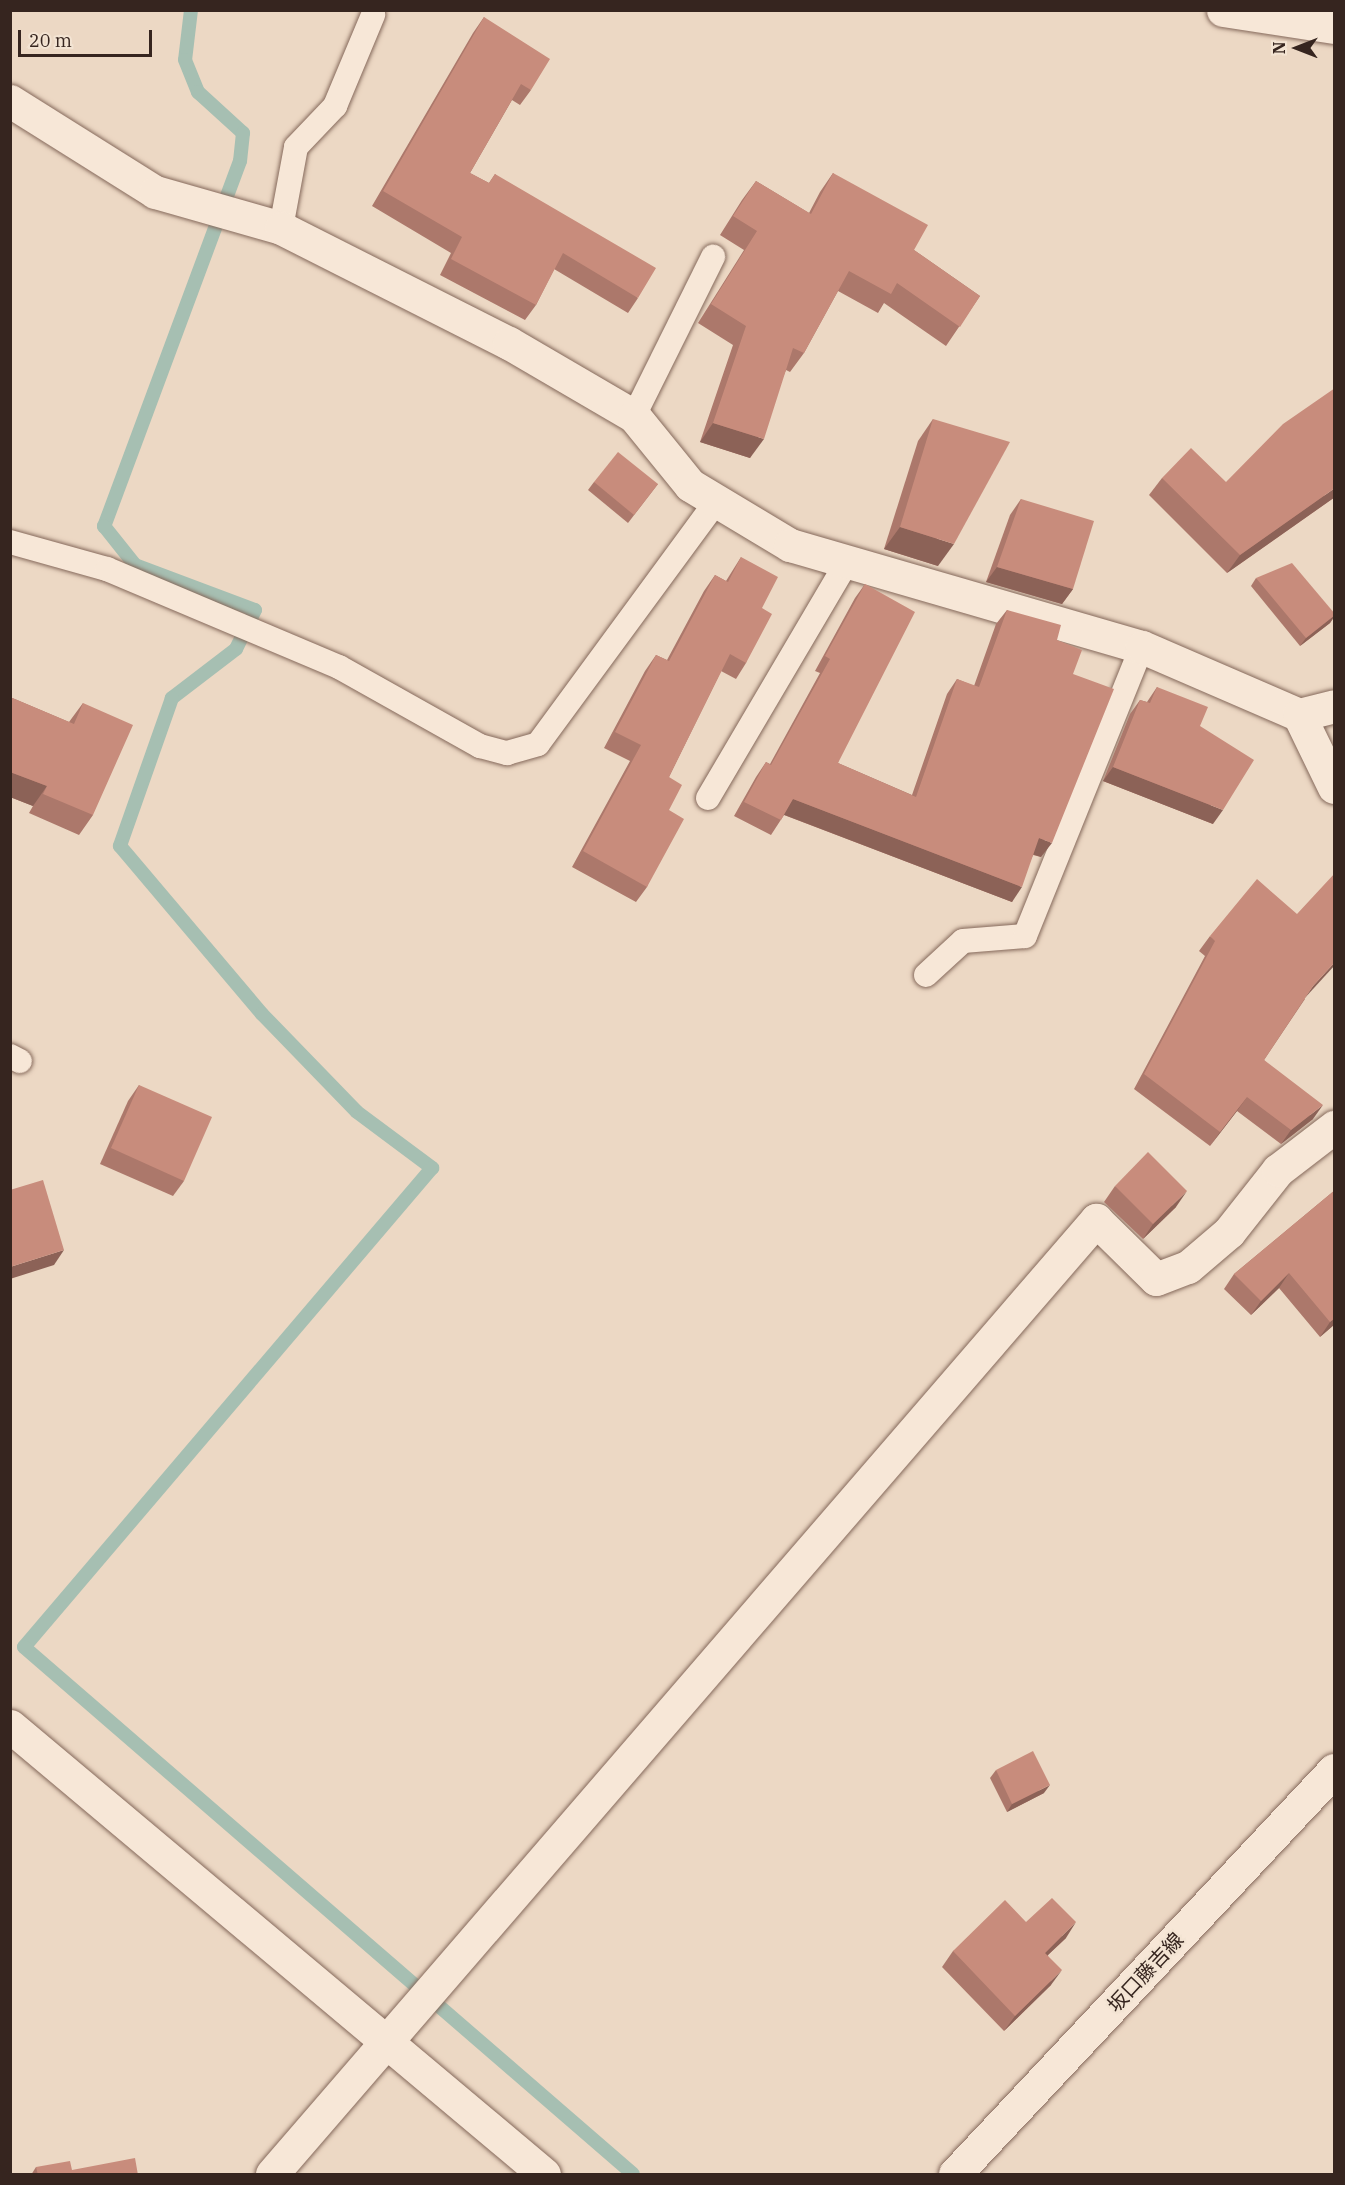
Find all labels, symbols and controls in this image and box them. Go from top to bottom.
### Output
scale bar [21,18,154,56]
north arrow [1267,18,1327,78]
text: 20 m [29,29,72,52]
text: N [1269,42,1289,54]
street label: 坂口藤吉線 [1102,1927,1188,2017]

